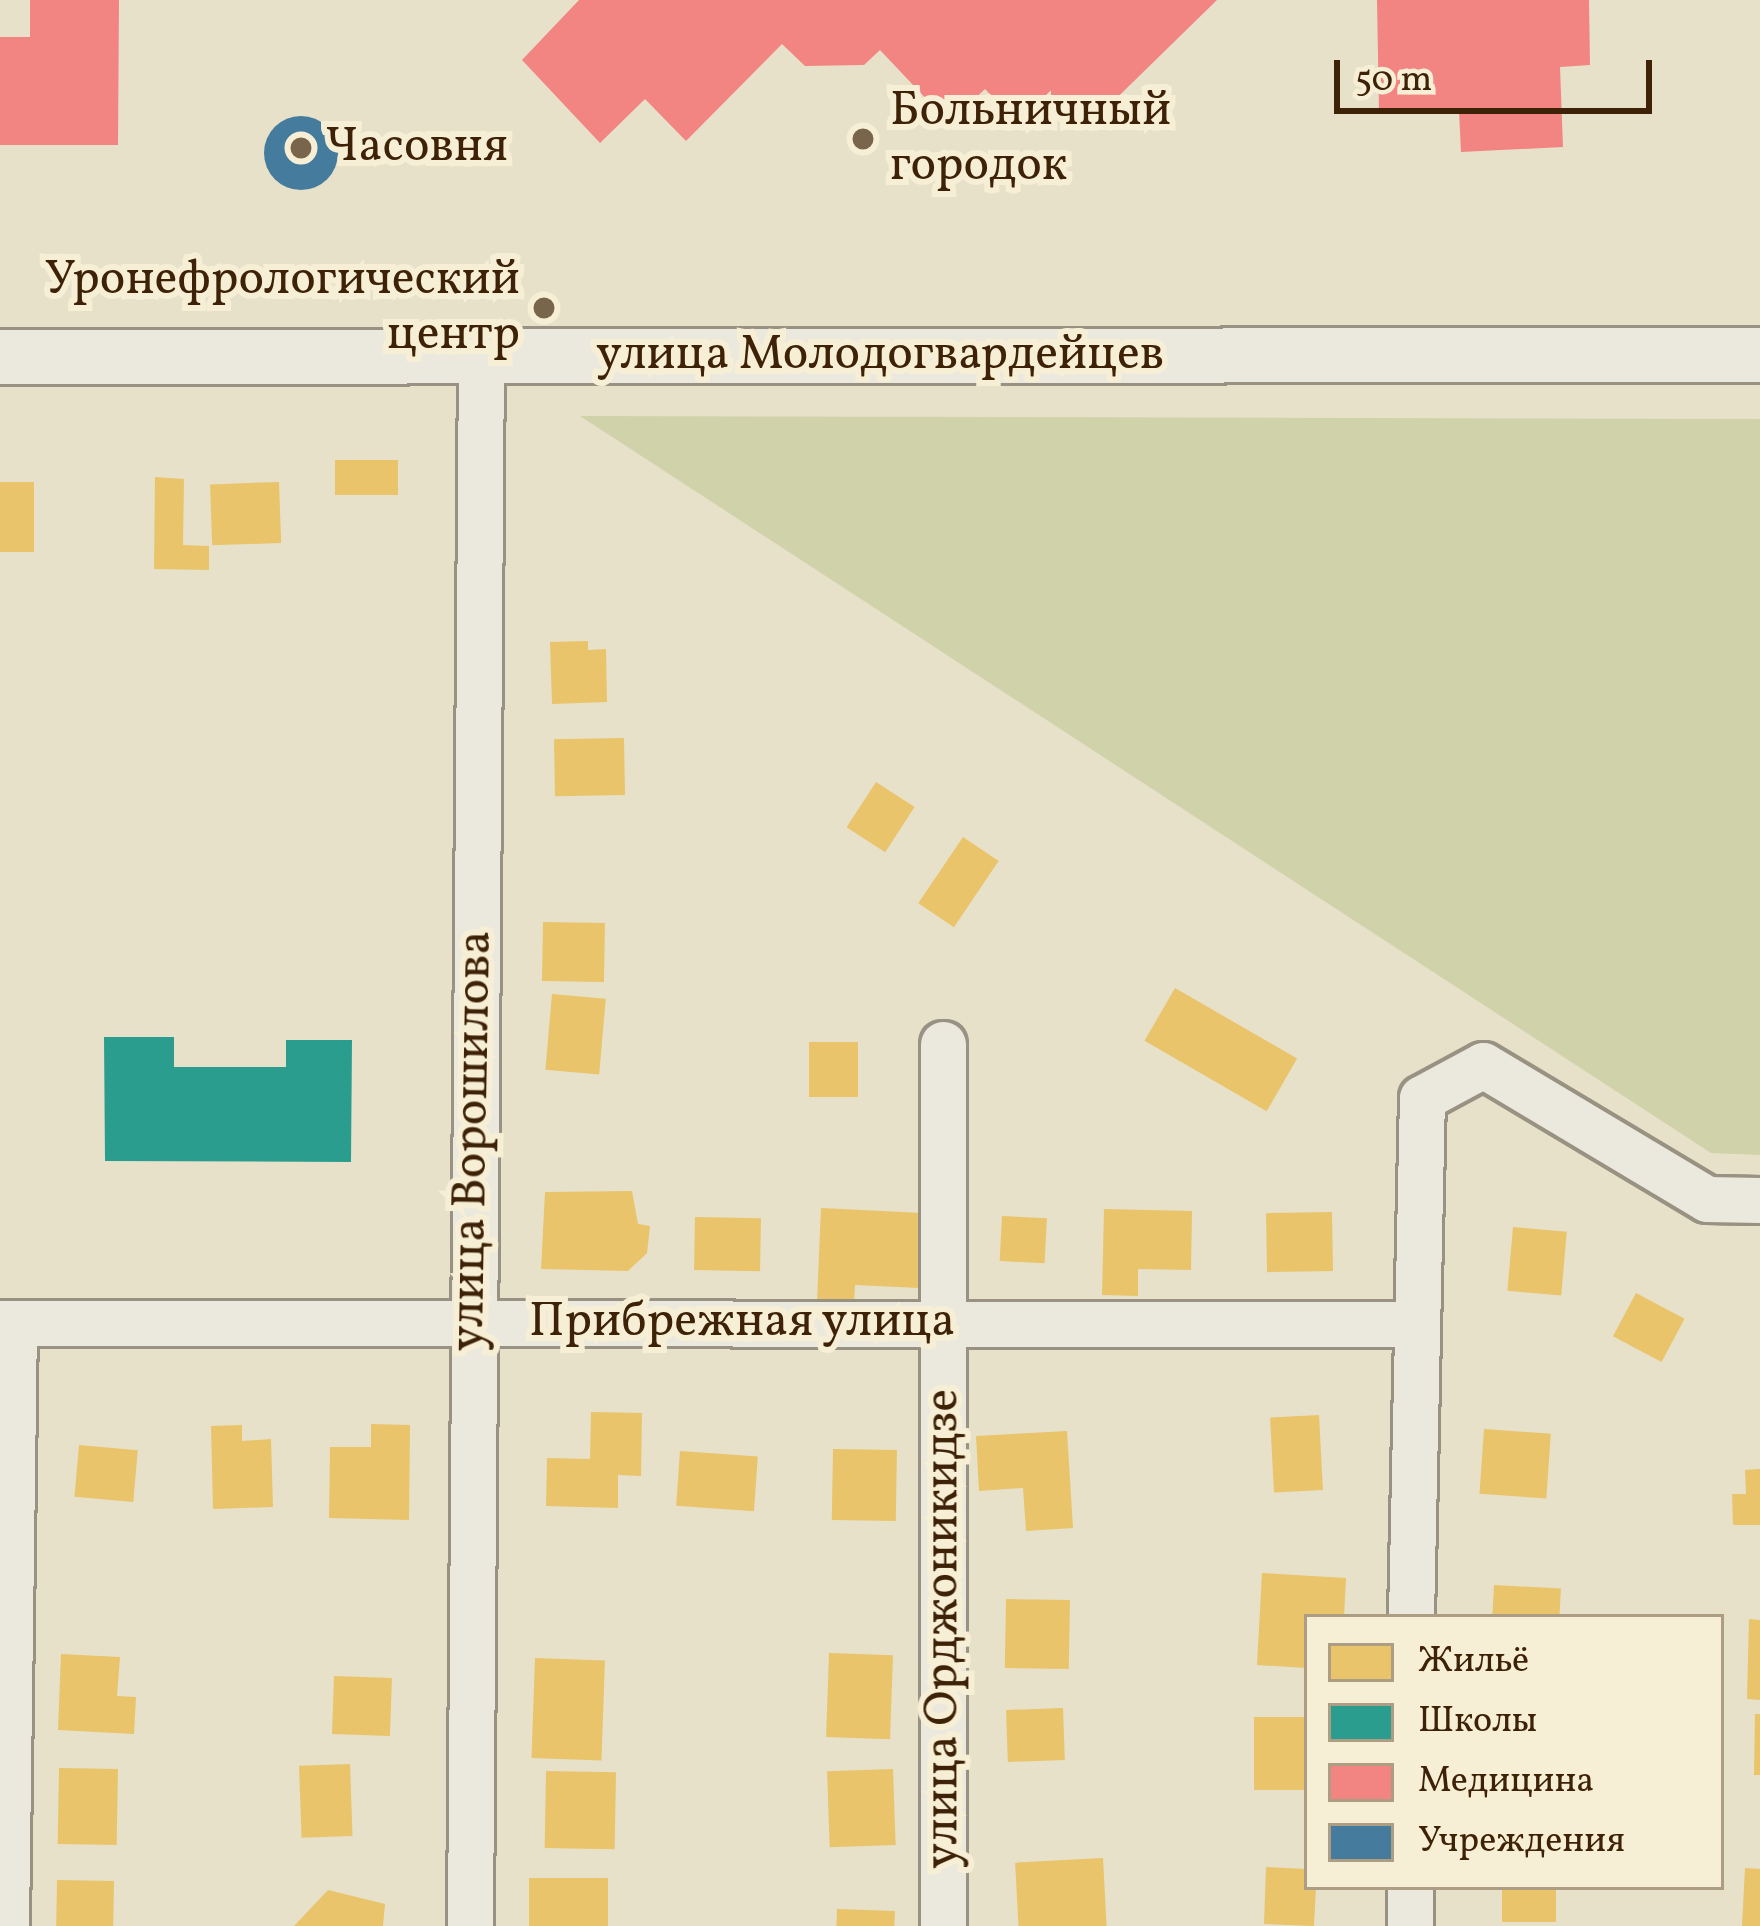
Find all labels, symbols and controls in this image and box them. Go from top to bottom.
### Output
scale bar [1340,36,1658,110]
text: 50 m [1355,56,1432,106]
place label: Больничный городок [890,82,1171,195]
place label: Часовня [325,119,508,177]
marker: Больничный городок [847,123,879,155]
marker: Часовня [288,135,314,161]
place label: Уронефрологический центр [45,251,520,364]
marker: Уронефрологический центр [531,295,557,321]
street label: улица Молодогвардейцев [596,327,1164,385]
street label: улица Ворошилова [441,930,505,1352]
street label: Прибрежная улица [528,1294,956,1352]
street label: улица Орджоникидзе [915,1389,973,1869]
legend [1304,1614,1724,1890]
text: Жильё [1418,1637,1529,1687]
text: Школы [1418,1697,1537,1747]
text: Медицина [1418,1757,1594,1807]
text: Учреждения [1418,1817,1625,1867]

